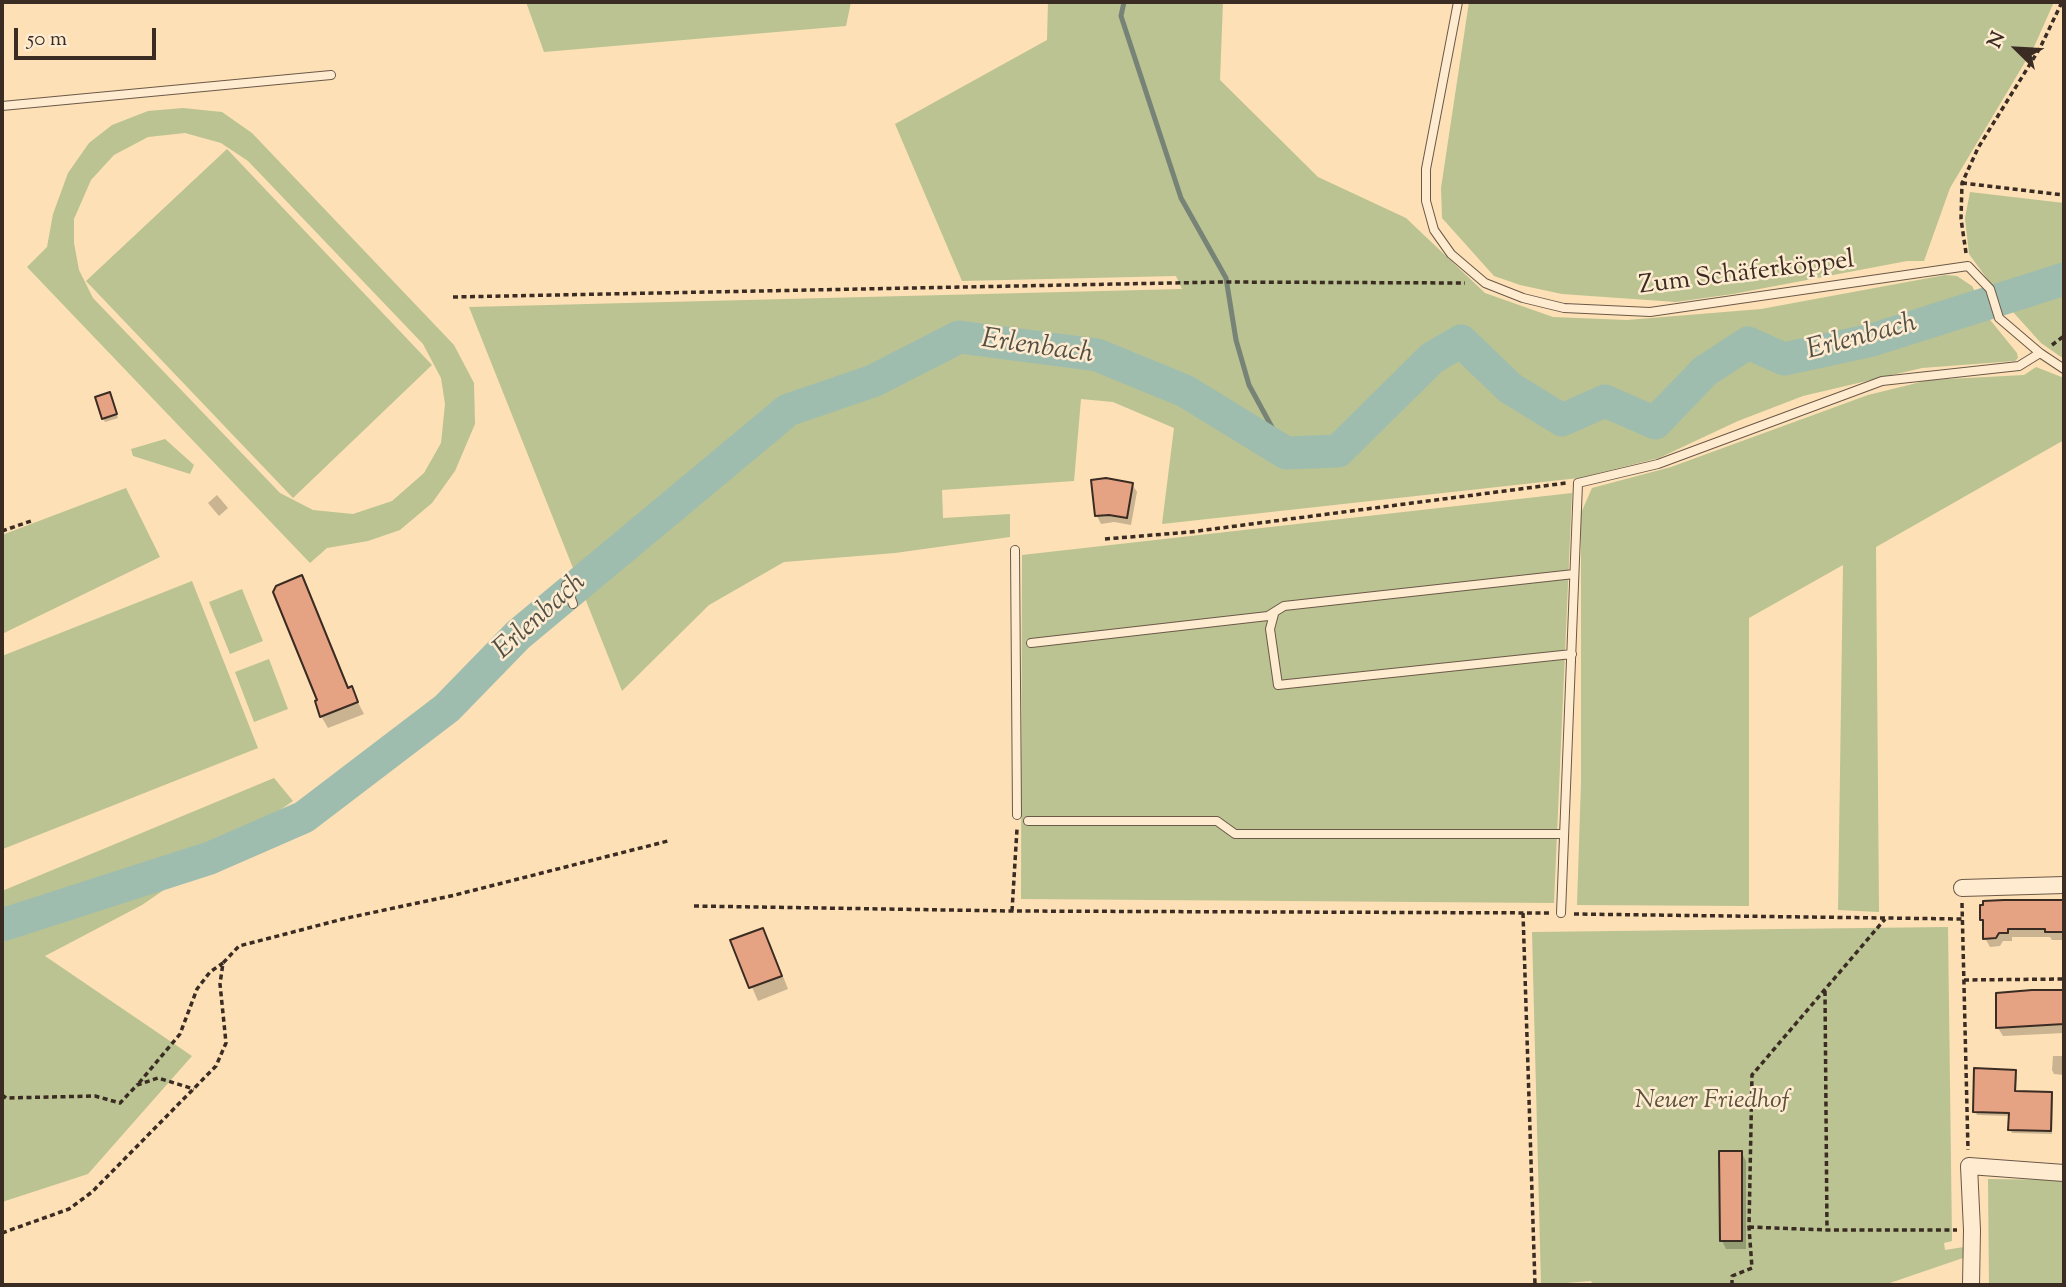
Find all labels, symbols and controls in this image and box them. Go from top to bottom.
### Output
scale bar [18,14,159,58]
north arrow [1982,14,2052,84]
text: 50 m [27,25,67,55]
text: N [1982,28,2013,53]
street label: Zum Schäferköppel [1638,246,1856,304]
water label: Erlenbach [1803,308,1921,370]
water label: Erlenbach [979,325,1095,373]
water label: Erlenbach [488,568,594,668]
park label: Neuer Friedhof [1635,1087,1789,1119]

